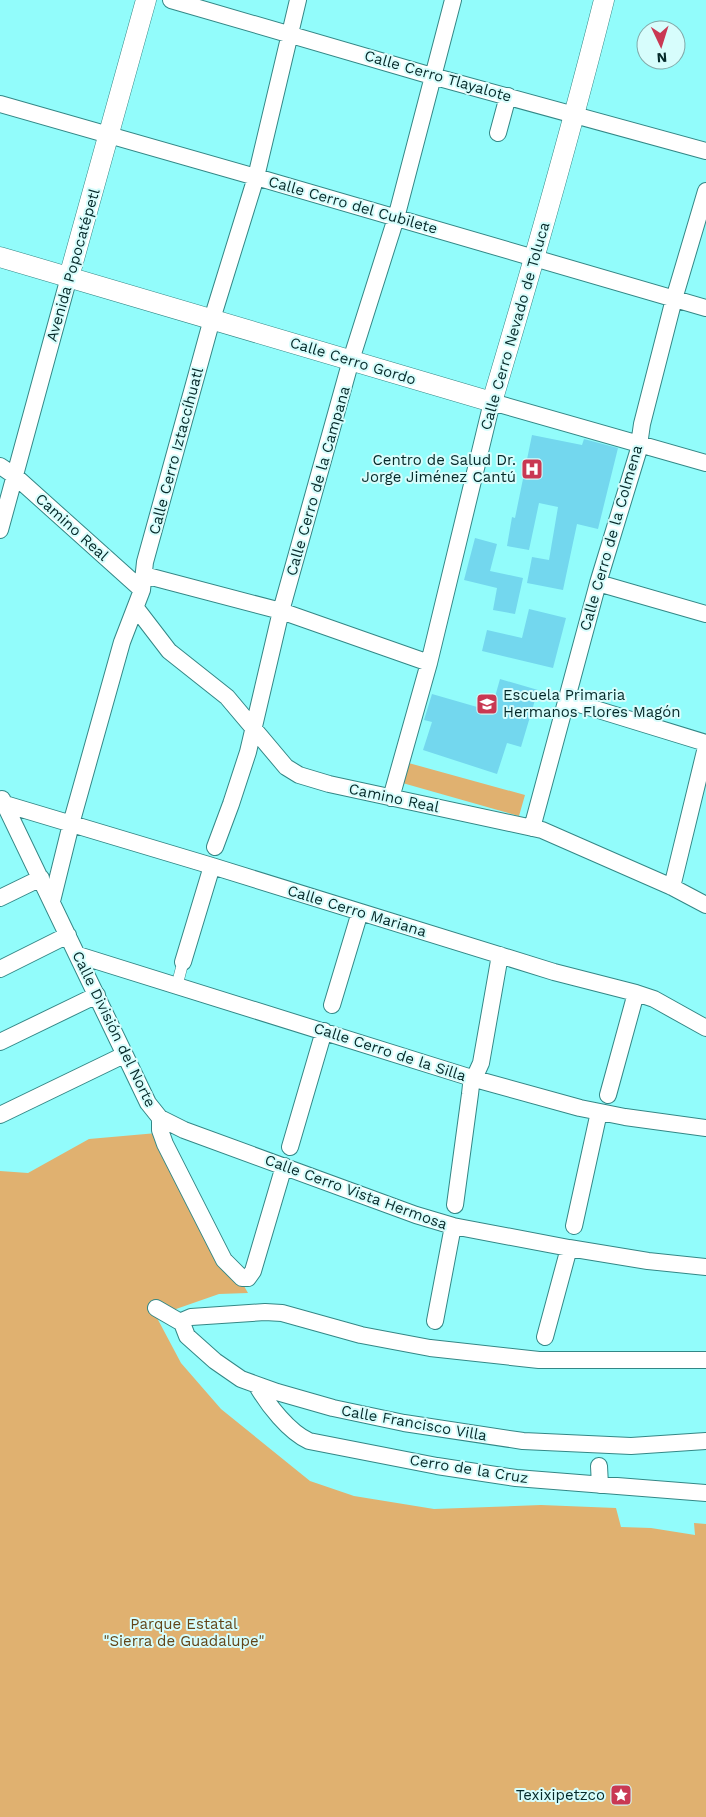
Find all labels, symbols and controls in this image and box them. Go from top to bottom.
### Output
north arrow [636,20,686,70]
street label: Calle Cerro Tlayalote [362,46,514,106]
text: N [656,50,668,66]
street label: Calle Cerro del Cubilete [266,172,440,238]
street label: Avenida Popocatépetl [43,186,104,344]
street label: Calle Cerro Nevado de Toluca [477,219,554,432]
street label: Calle Cerro Gordo [288,333,418,389]
street label: Calle Cerro Iztaccíhuatl [145,365,207,537]
street label: Calle Cerro de la Campana [282,384,354,578]
street label: Calle Cerro de la Colmena [576,443,646,633]
place label: Centro de Salud Dr. Jorge Jiménez Cantú [362,451,516,486]
hospital icon: Centro de Salud Dr. Jorge Jiménez Cantú [520,457,544,481]
street label: Camino Real [32,490,112,565]
place label: Escuela Primaria Hermanos Flores Magón [503,686,681,721]
school or university icon: Escuela Primaria Hermanos Flores Magón [475,692,499,716]
street label: Camino Real [347,780,441,816]
street label: Calle Cerro Mariana [285,881,429,941]
street label: Calle División del Norte [68,948,160,1110]
street label: Calle Cerro de la Silla [312,1019,469,1085]
street label: Calle Cerro Vista Hermosa [262,1151,450,1234]
street label: Calle Francisco Villa [340,1401,489,1445]
street label: Cerro de la Cruz [408,1451,530,1487]
park label: Parque Estatal "Sierra de Guadalupe" [104,1615,264,1650]
place icon: Texixipetzco [609,1783,633,1807]
place label: Texixipetzco [516,1786,605,1804]

